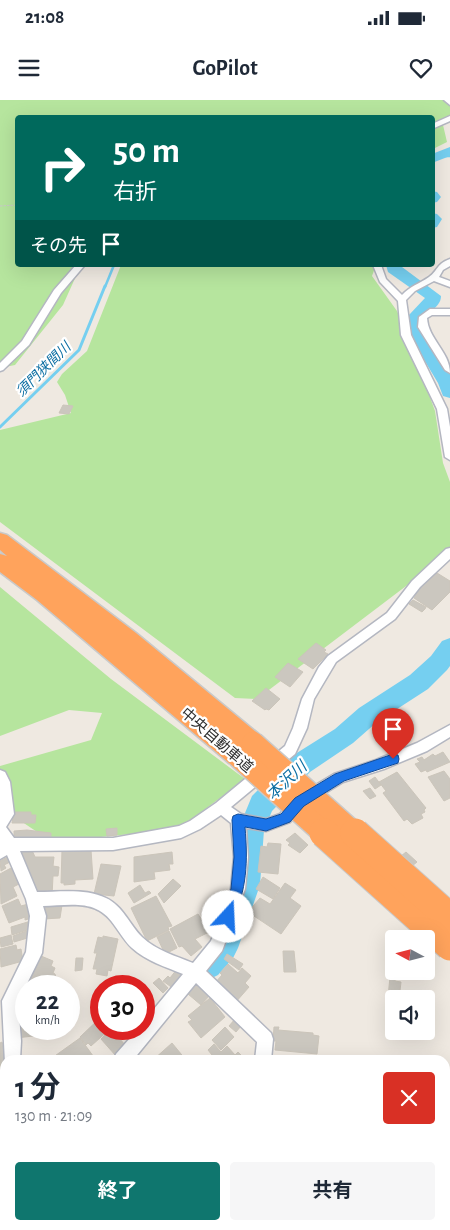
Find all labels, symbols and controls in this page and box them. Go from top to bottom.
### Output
text: 21:08 [25,8,64,27]
icon: menu [15,54,43,82]
icon: heart [407,54,435,82]
text: GoPilot [192,57,258,79]
text: 50 m [113,134,180,169]
icon: right [30,135,95,200]
text: 右折 [113,181,157,203]
icon: arrive [97,230,125,258]
text: その先 [30,237,87,256]
water label: 須門狭間川 [13,338,75,399]
street label: 中央自動車道 [178,704,256,776]
pin [372,708,414,759]
icon: arrive [379,715,407,743]
water label: 本沢川 [263,756,311,803]
position arrow [201,890,253,942]
north arrow [385,930,435,980]
map controls [385,930,435,1040]
speed limit sign: 30 [90,975,155,1040]
text: 22 [36,989,59,1014]
button: sound [385,990,435,1040]
text: km/h [35,1014,60,1026]
button: close [383,1072,435,1124]
text: 1 分 [15,1073,60,1103]
text: 130 m · 21:09 [15,1108,92,1124]
button: 終了 [15,1162,220,1220]
button: 共有 [230,1162,435,1220]

